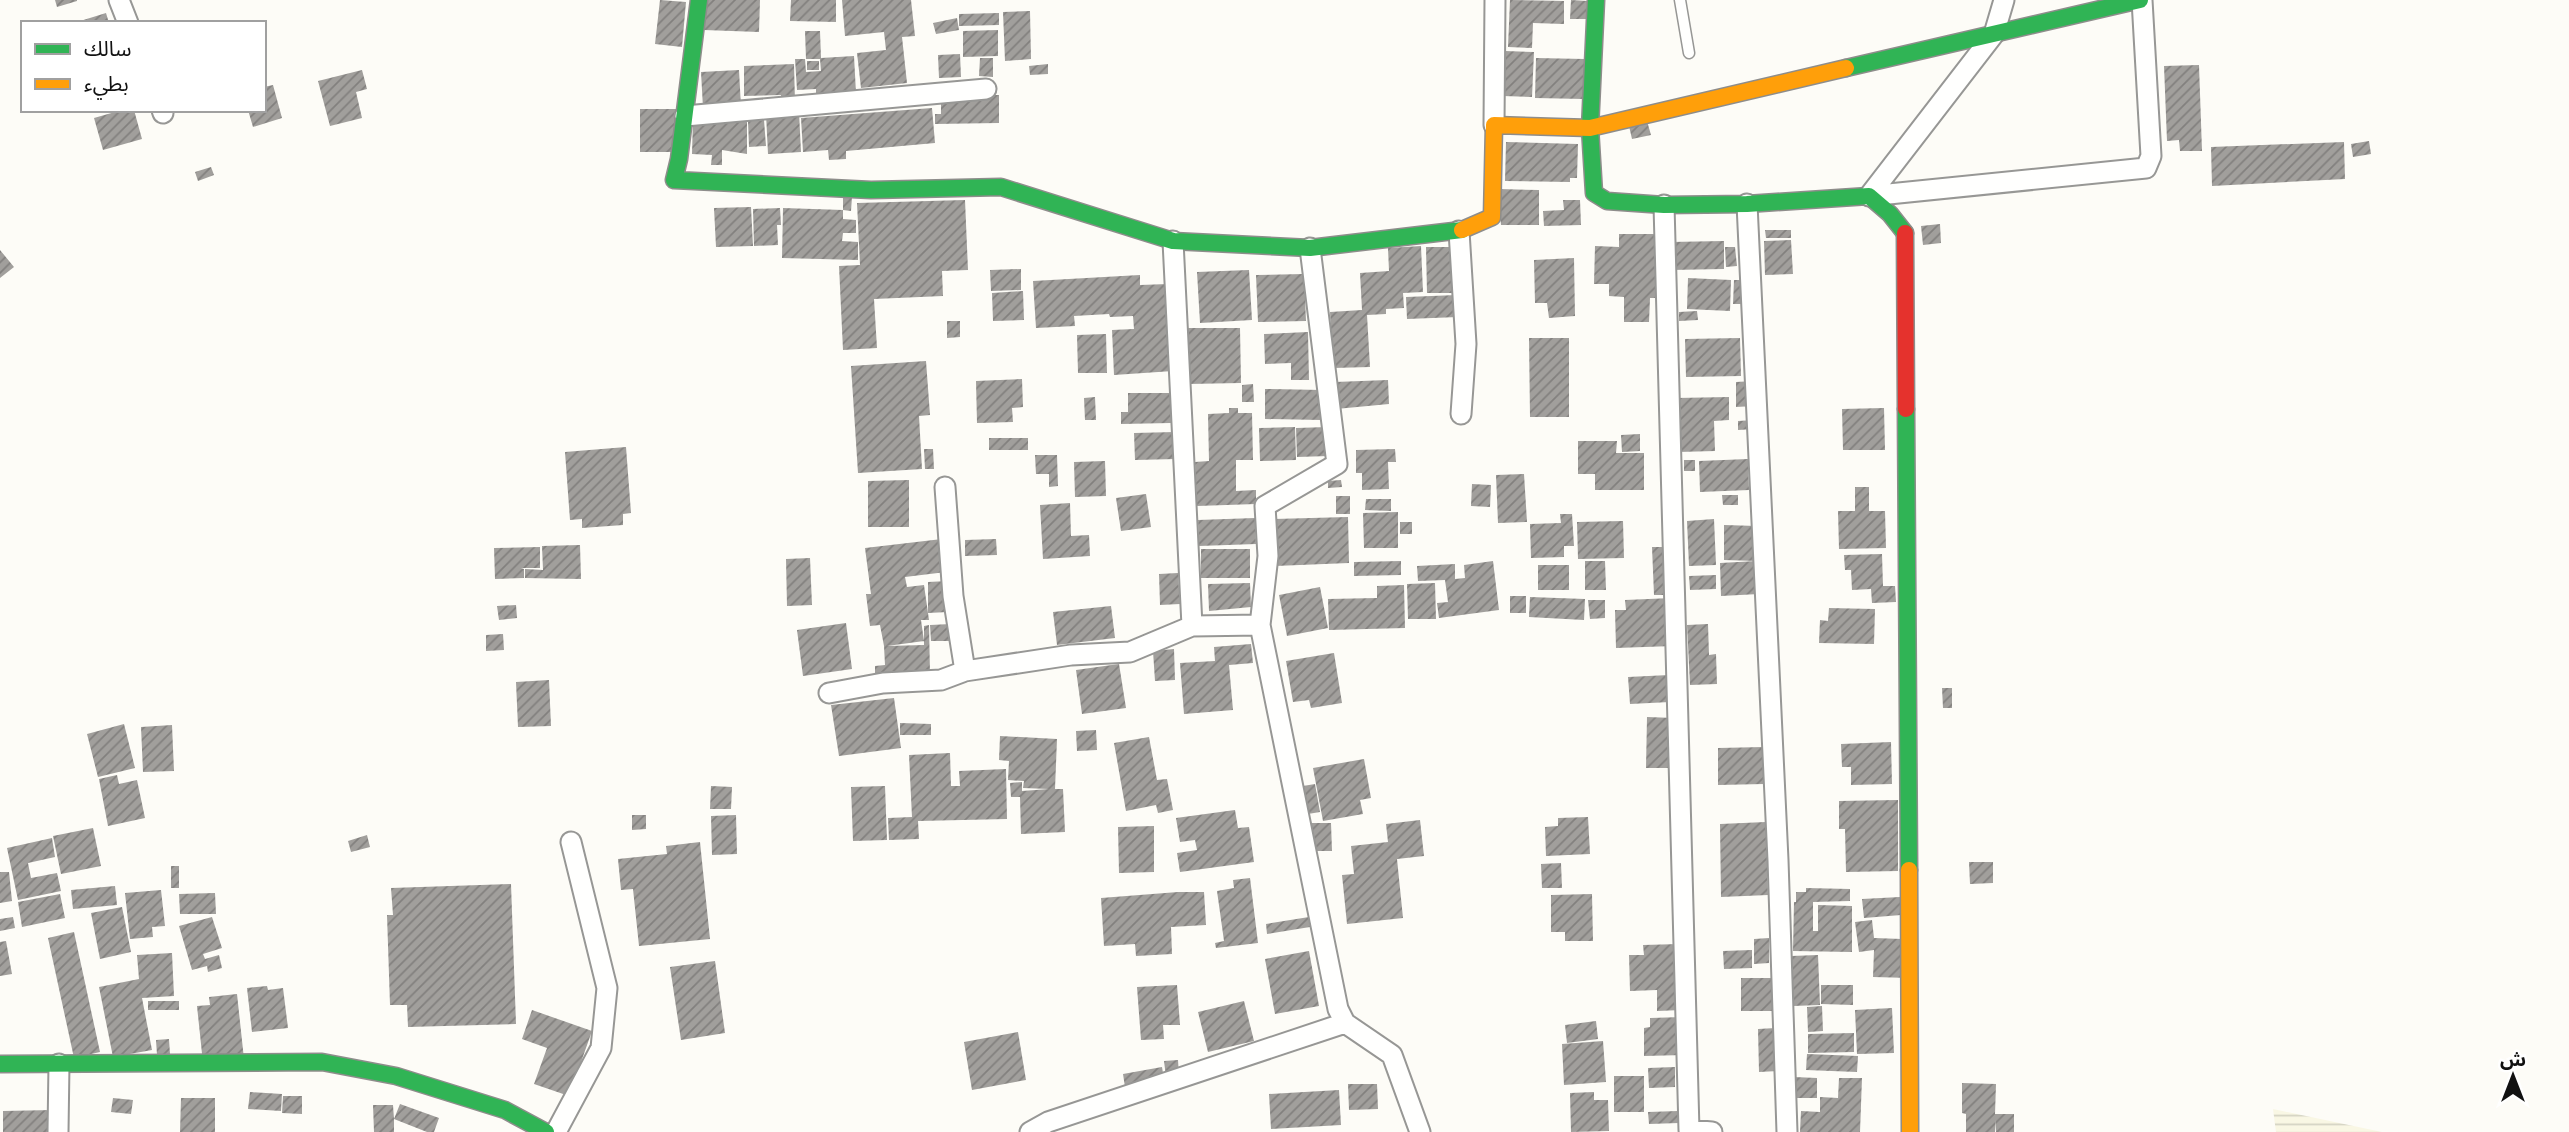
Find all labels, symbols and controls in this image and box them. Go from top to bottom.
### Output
legend [21,21,266,112]
text: سالك [84,34,131,62]
text: بطيء [84,69,129,100]
north arrow [2478,1041,2548,1111]
text: ش [2500,1046,2526,1072]

